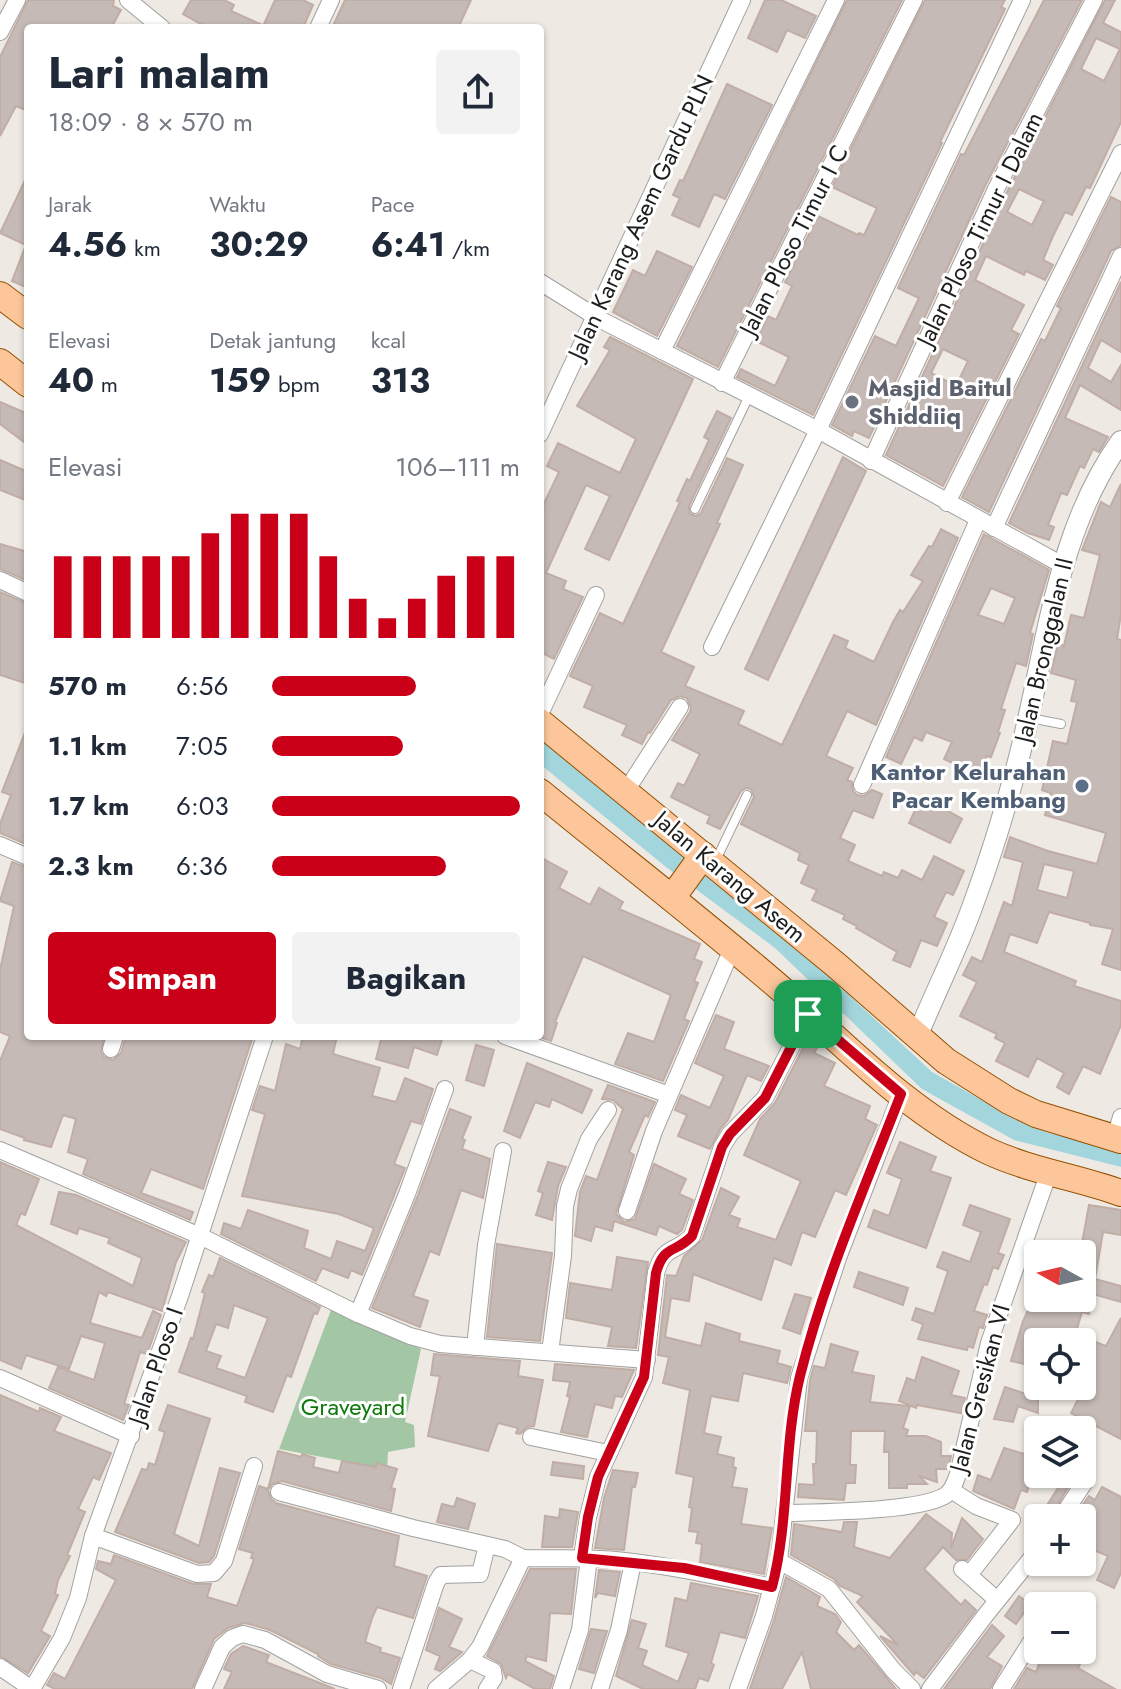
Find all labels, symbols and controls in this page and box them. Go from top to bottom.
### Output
text: Lari malam [48,41,270,105]
button: share [436,50,520,134]
street label: Jalan Karang Asem Gardu PLN [558,69,722,368]
text: 18:09 · 8 × 570 m [48,103,253,141]
street label: Jalan Ploso Timur I Dalam [906,106,1052,355]
street label: Jalan Ploso Timur I C [729,138,857,344]
text: Jarak [48,188,92,220]
text: Waktu [209,188,266,220]
text: Pace [371,188,414,220]
text: 4.56 [48,220,127,269]
text: 30:29 [209,220,309,269]
text: 6:41 [371,220,445,269]
text: km [127,232,161,264]
text: /km [445,232,490,264]
text: Elevasi [48,324,111,356]
text: Detak jantung [209,324,336,356]
text: kcal [371,324,406,356]
text: 40 [48,356,94,405]
text: 159 [209,356,271,405]
text: 313 [371,356,430,405]
text: m [94,368,118,400]
text: bpm [271,368,320,400]
place label: Masjid Baitul Shiddiiq [868,370,1012,433]
marker: Masjid Baitul Shiddiiq [843,393,861,411]
text: Elevasi [48,448,122,486]
text: 106–111 m [395,448,520,486]
street label: Jalan Bronggalan II [1005,554,1082,749]
text: 570 m [48,667,127,705]
text: 6:56 [176,667,228,705]
text: 1.1 km [48,727,127,765]
text: 7:05 [176,727,228,765]
place label: Kantor Kelurahan Pacar Kembang [870,754,1066,817]
marker: Kantor Kelurahan Pacar Kembang [1073,777,1091,795]
text: 1.7 km [48,787,129,825]
text: 6:03 [176,787,229,825]
street label: Jalan Karang Asem [644,800,814,951]
text: 2.3 km [48,847,134,885]
text: 6:36 [176,847,228,885]
button: Simpan [48,932,276,1024]
button: Bagikan [292,932,520,1024]
pin [774,980,842,1048]
icon: arrive [786,992,830,1036]
north arrow [1024,1240,1096,1312]
map controls [1024,1240,1096,1664]
street label: Jalan Gresikan VI [940,1300,1019,1479]
street label: Jalan Ploso I [118,1303,192,1432]
button: locate [1024,1328,1096,1400]
park label: Graveyard [301,1389,405,1424]
button: layers [1024,1416,1096,1488]
button: + [1024,1504,1096,1576]
button: − [1024,1592,1096,1664]

